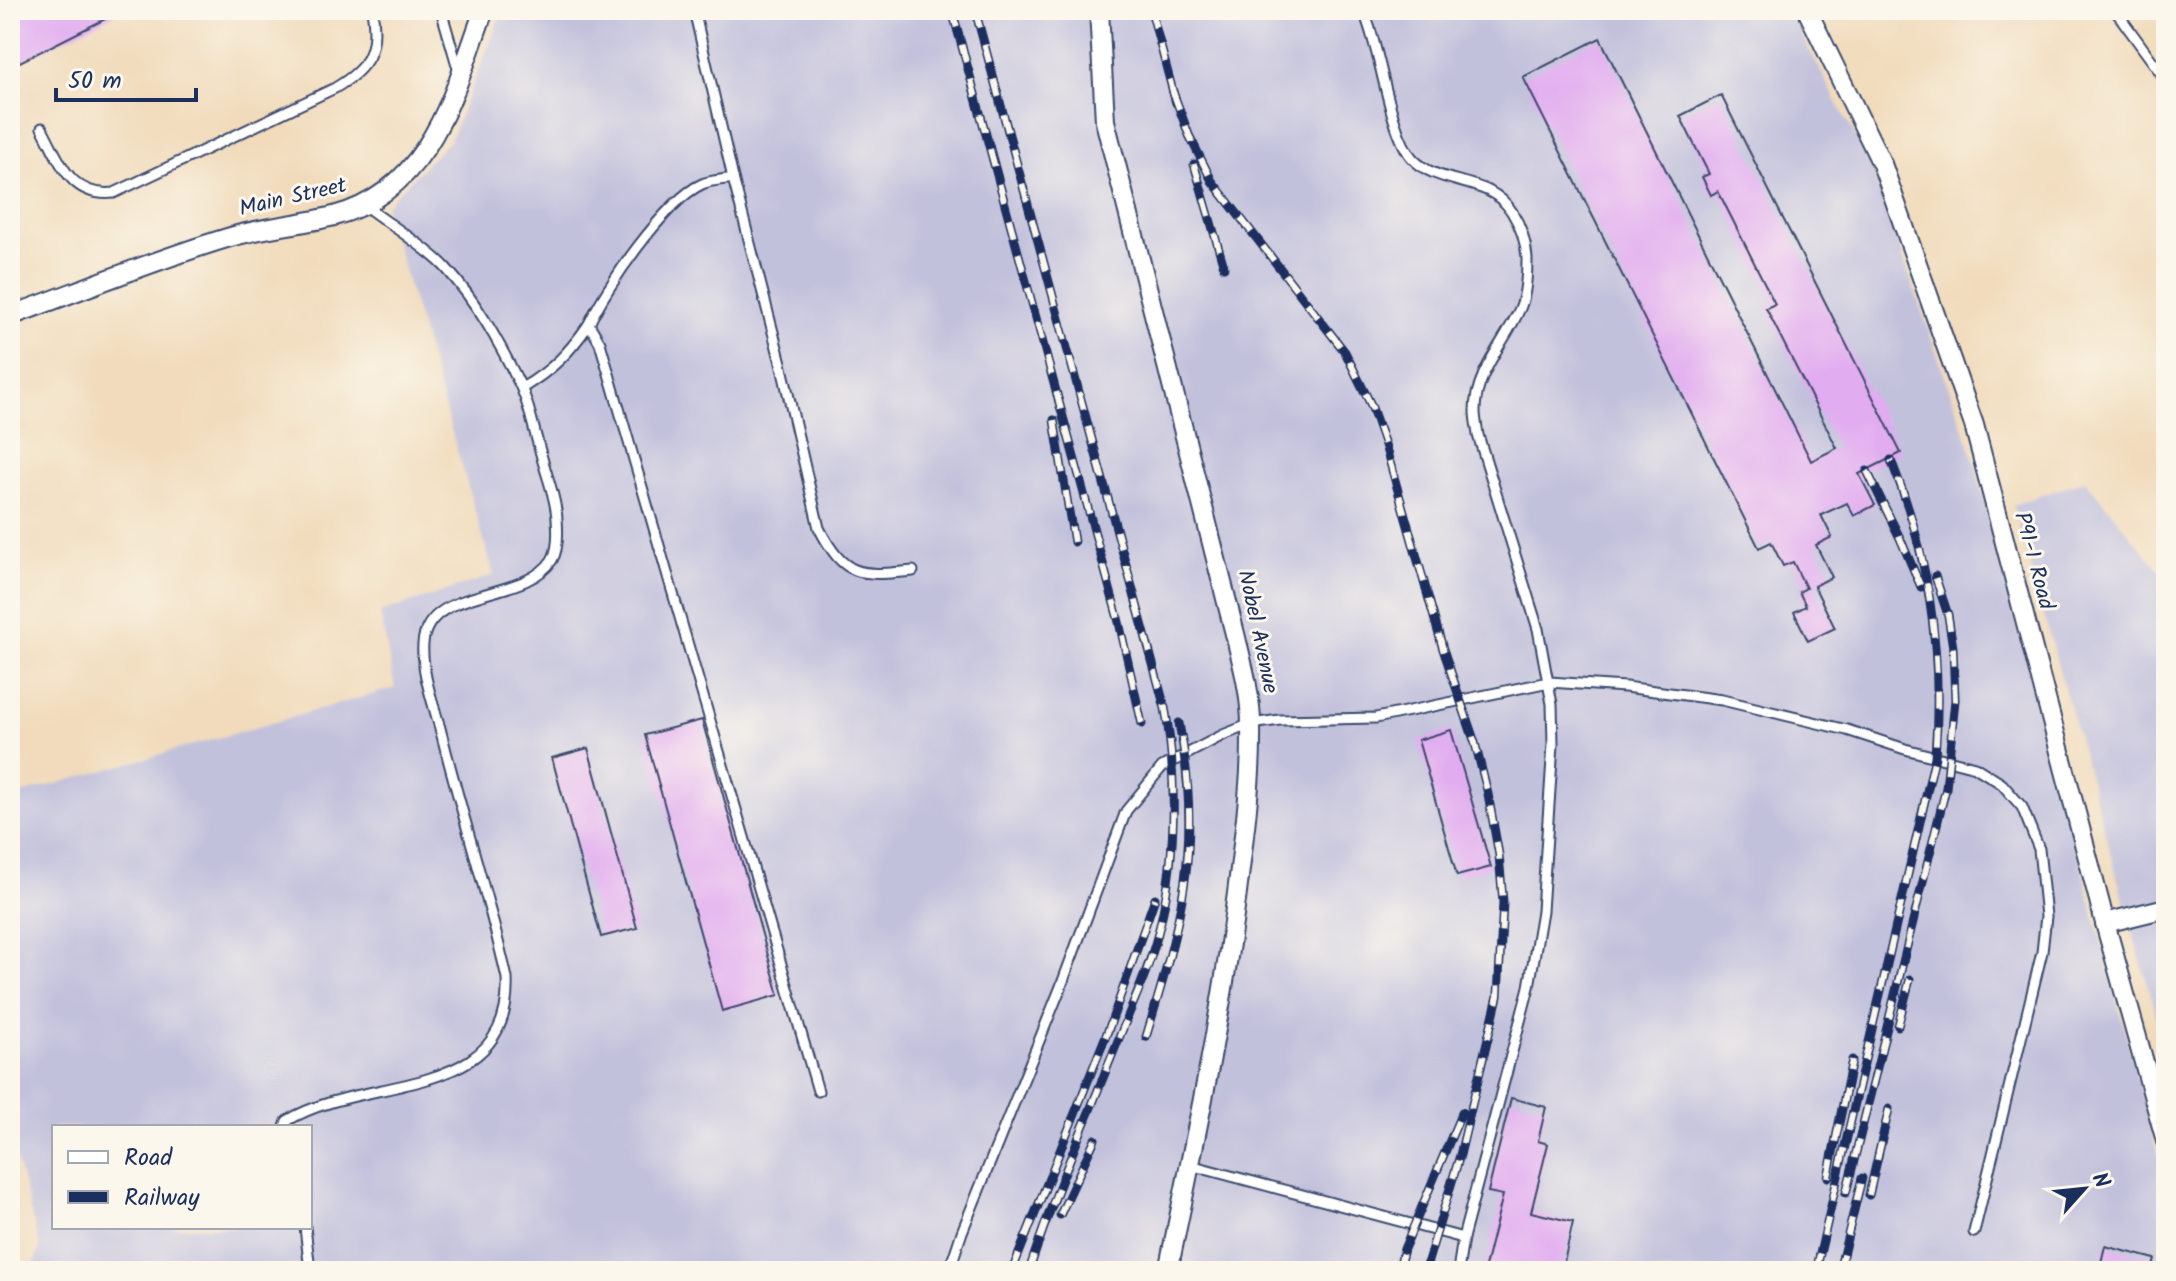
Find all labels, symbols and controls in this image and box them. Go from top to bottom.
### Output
scale bar [56,52,196,102]
text: 50 m [68,62,122,101]
street label: Main Street [236,169,351,227]
street label: P91-1 Road [2003,508,2063,615]
street label: Nobel Avenue [1227,567,1287,697]
legend [52,1125,312,1229]
text: Road [124,1139,173,1178]
north arrow [2044,1149,2124,1229]
text: N [2081,1167,2118,1195]
text: Railway [124,1179,200,1218]

